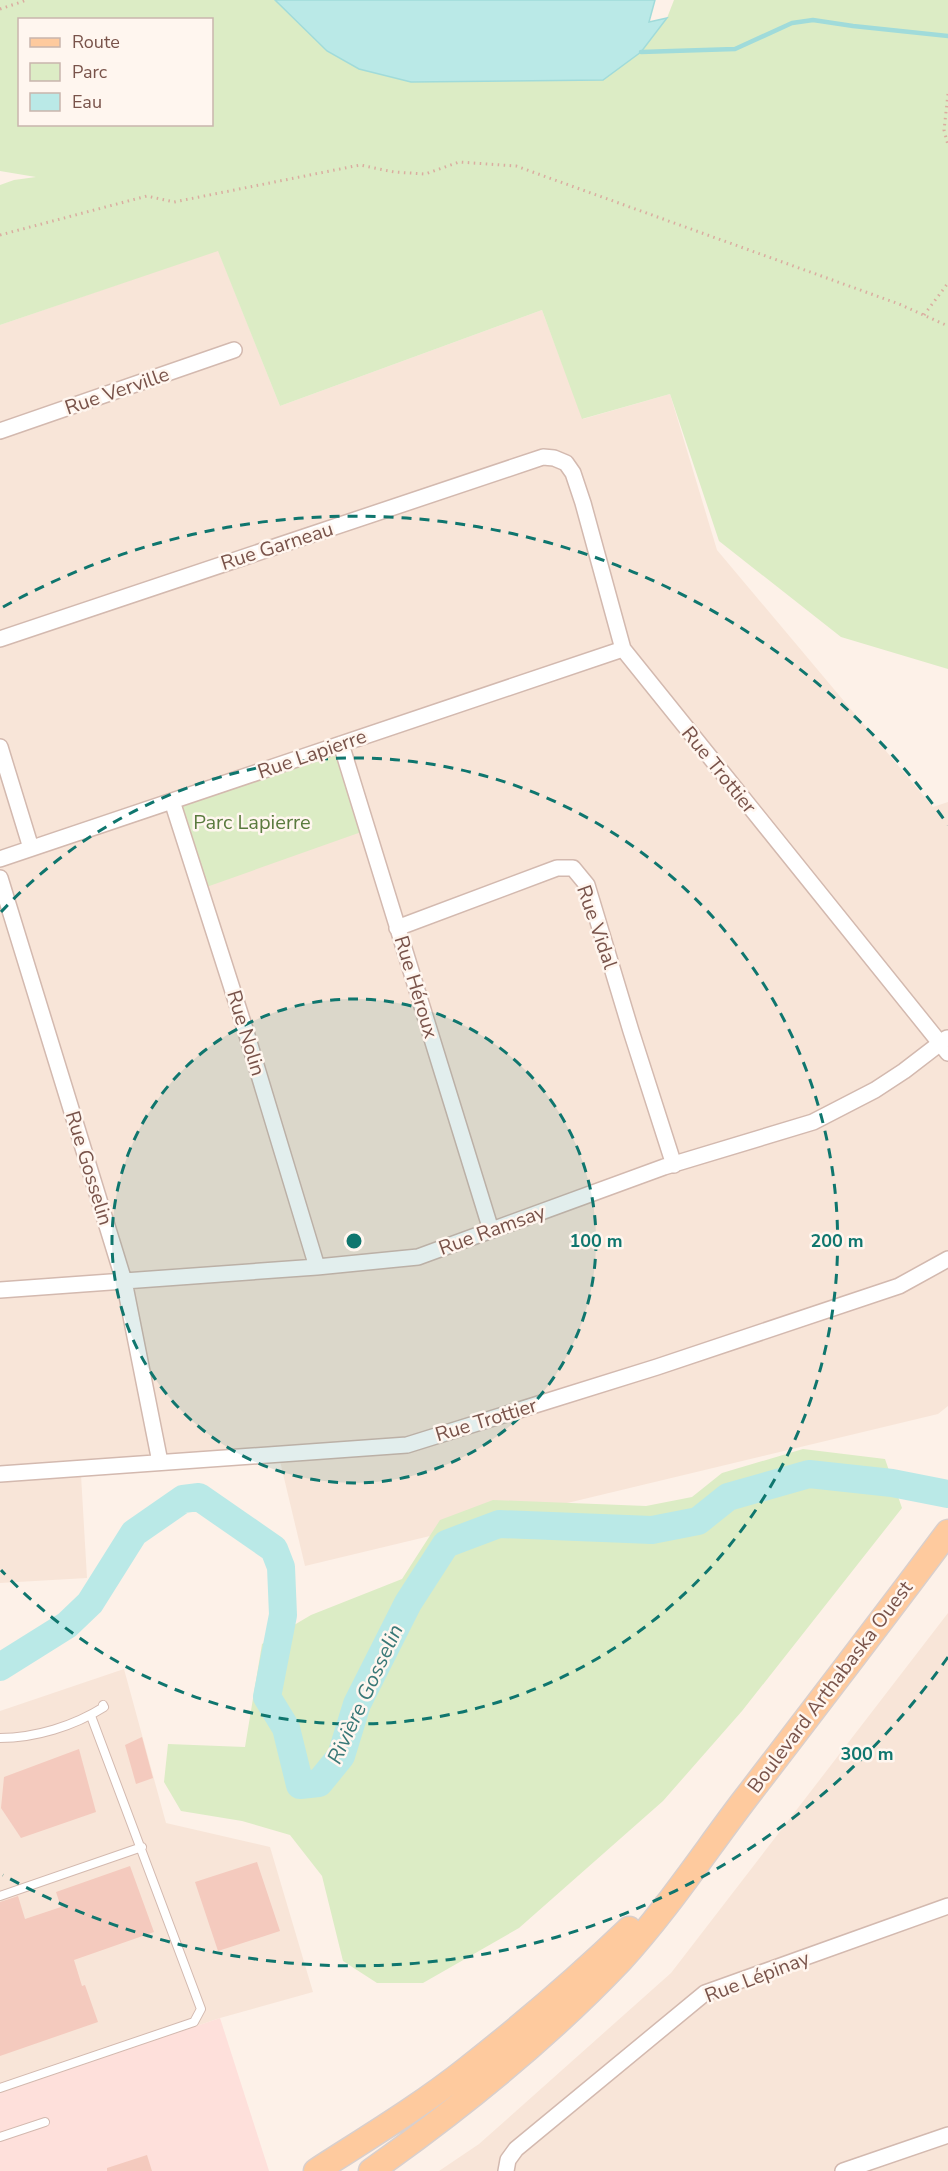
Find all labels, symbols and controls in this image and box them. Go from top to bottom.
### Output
legend [18,18,213,126]
text: Route [72,30,120,54]
text: Parc [72,60,107,84]
text: Eau [72,90,102,114]
street label: Rue Verville [61,361,173,421]
street label: Rue Garneau [217,515,337,577]
street label: Rue Trottier [675,721,763,819]
street label: Rue Lapierre [254,723,370,785]
park label: Parc Lapierre [193,809,311,836]
street label: Rue Vidal [570,881,624,973]
street label: Rue Héroux [388,932,445,1042]
street label: Rue Nolin [220,987,272,1079]
street label: Rue Gosselin [59,1108,119,1228]
street label: Rue Ramsay [435,1198,550,1262]
text: 100 m [569,1229,623,1253]
text: 200 m [810,1229,864,1253]
centre of rings [344,1231,364,1251]
street label: Rue Trottier [432,1392,540,1448]
street label: Boulevard Arthabaska Ouest [741,1575,919,1799]
water label: Rivière Gosselin [320,1620,410,1768]
text: 300 m [840,1742,894,1766]
street label: Rue Lépinay [701,1944,814,2009]

